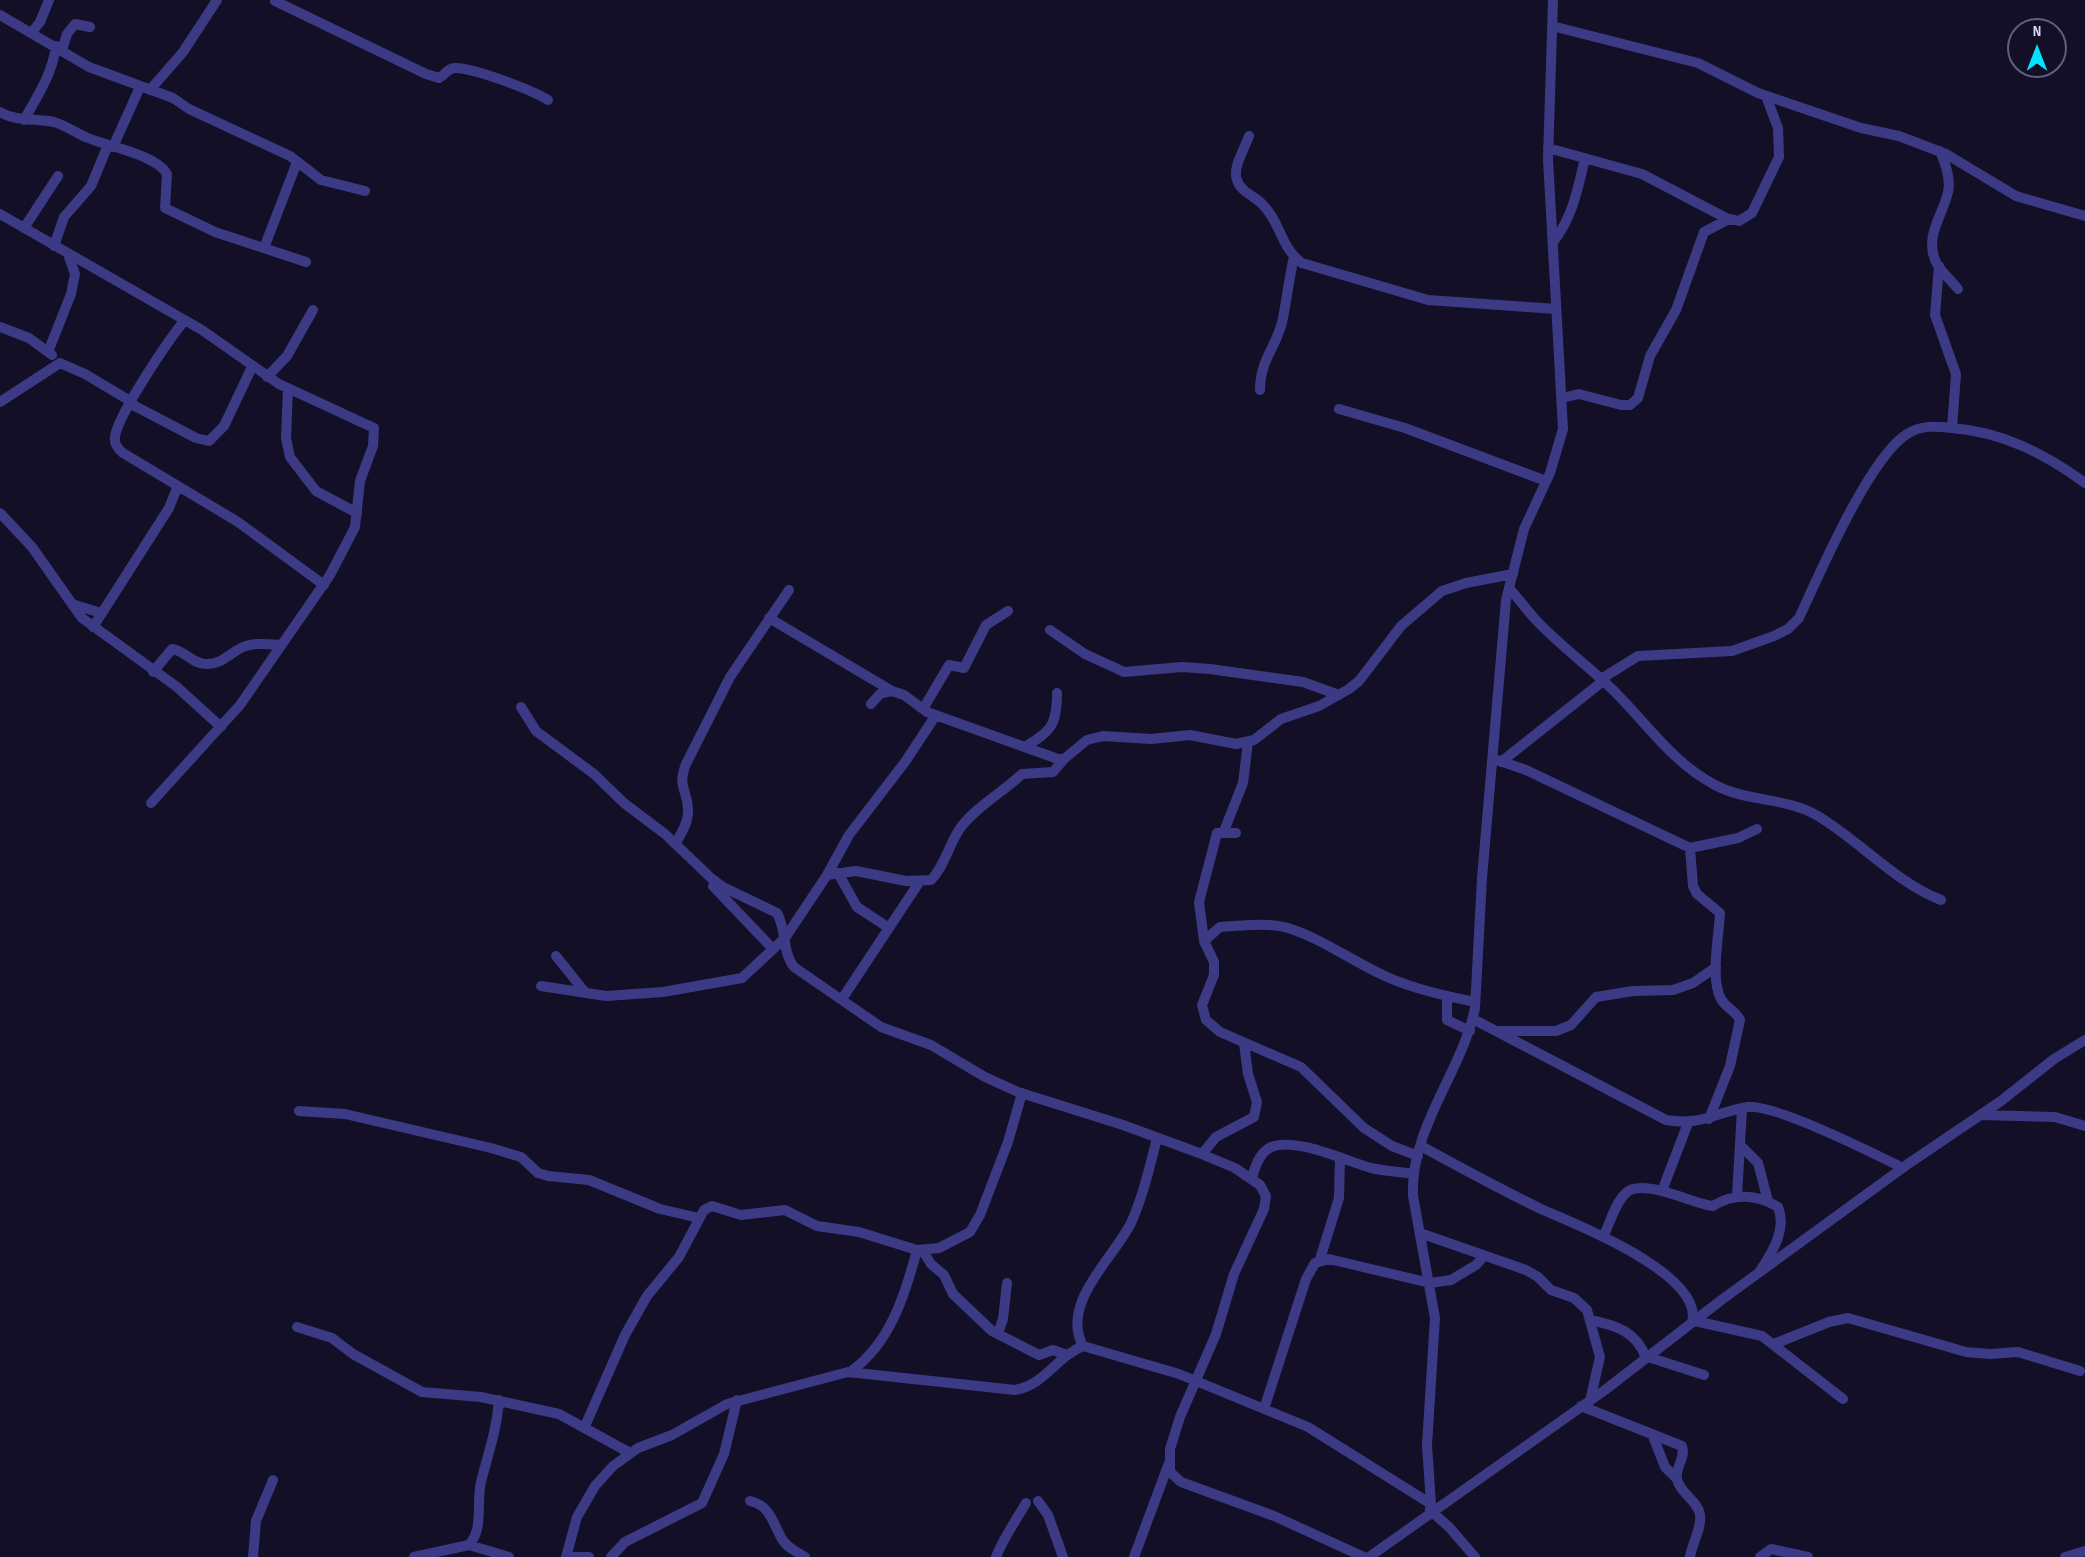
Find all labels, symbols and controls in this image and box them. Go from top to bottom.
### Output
north arrow [2007,18,2067,78]
text: N [2033,22,2041,41]

